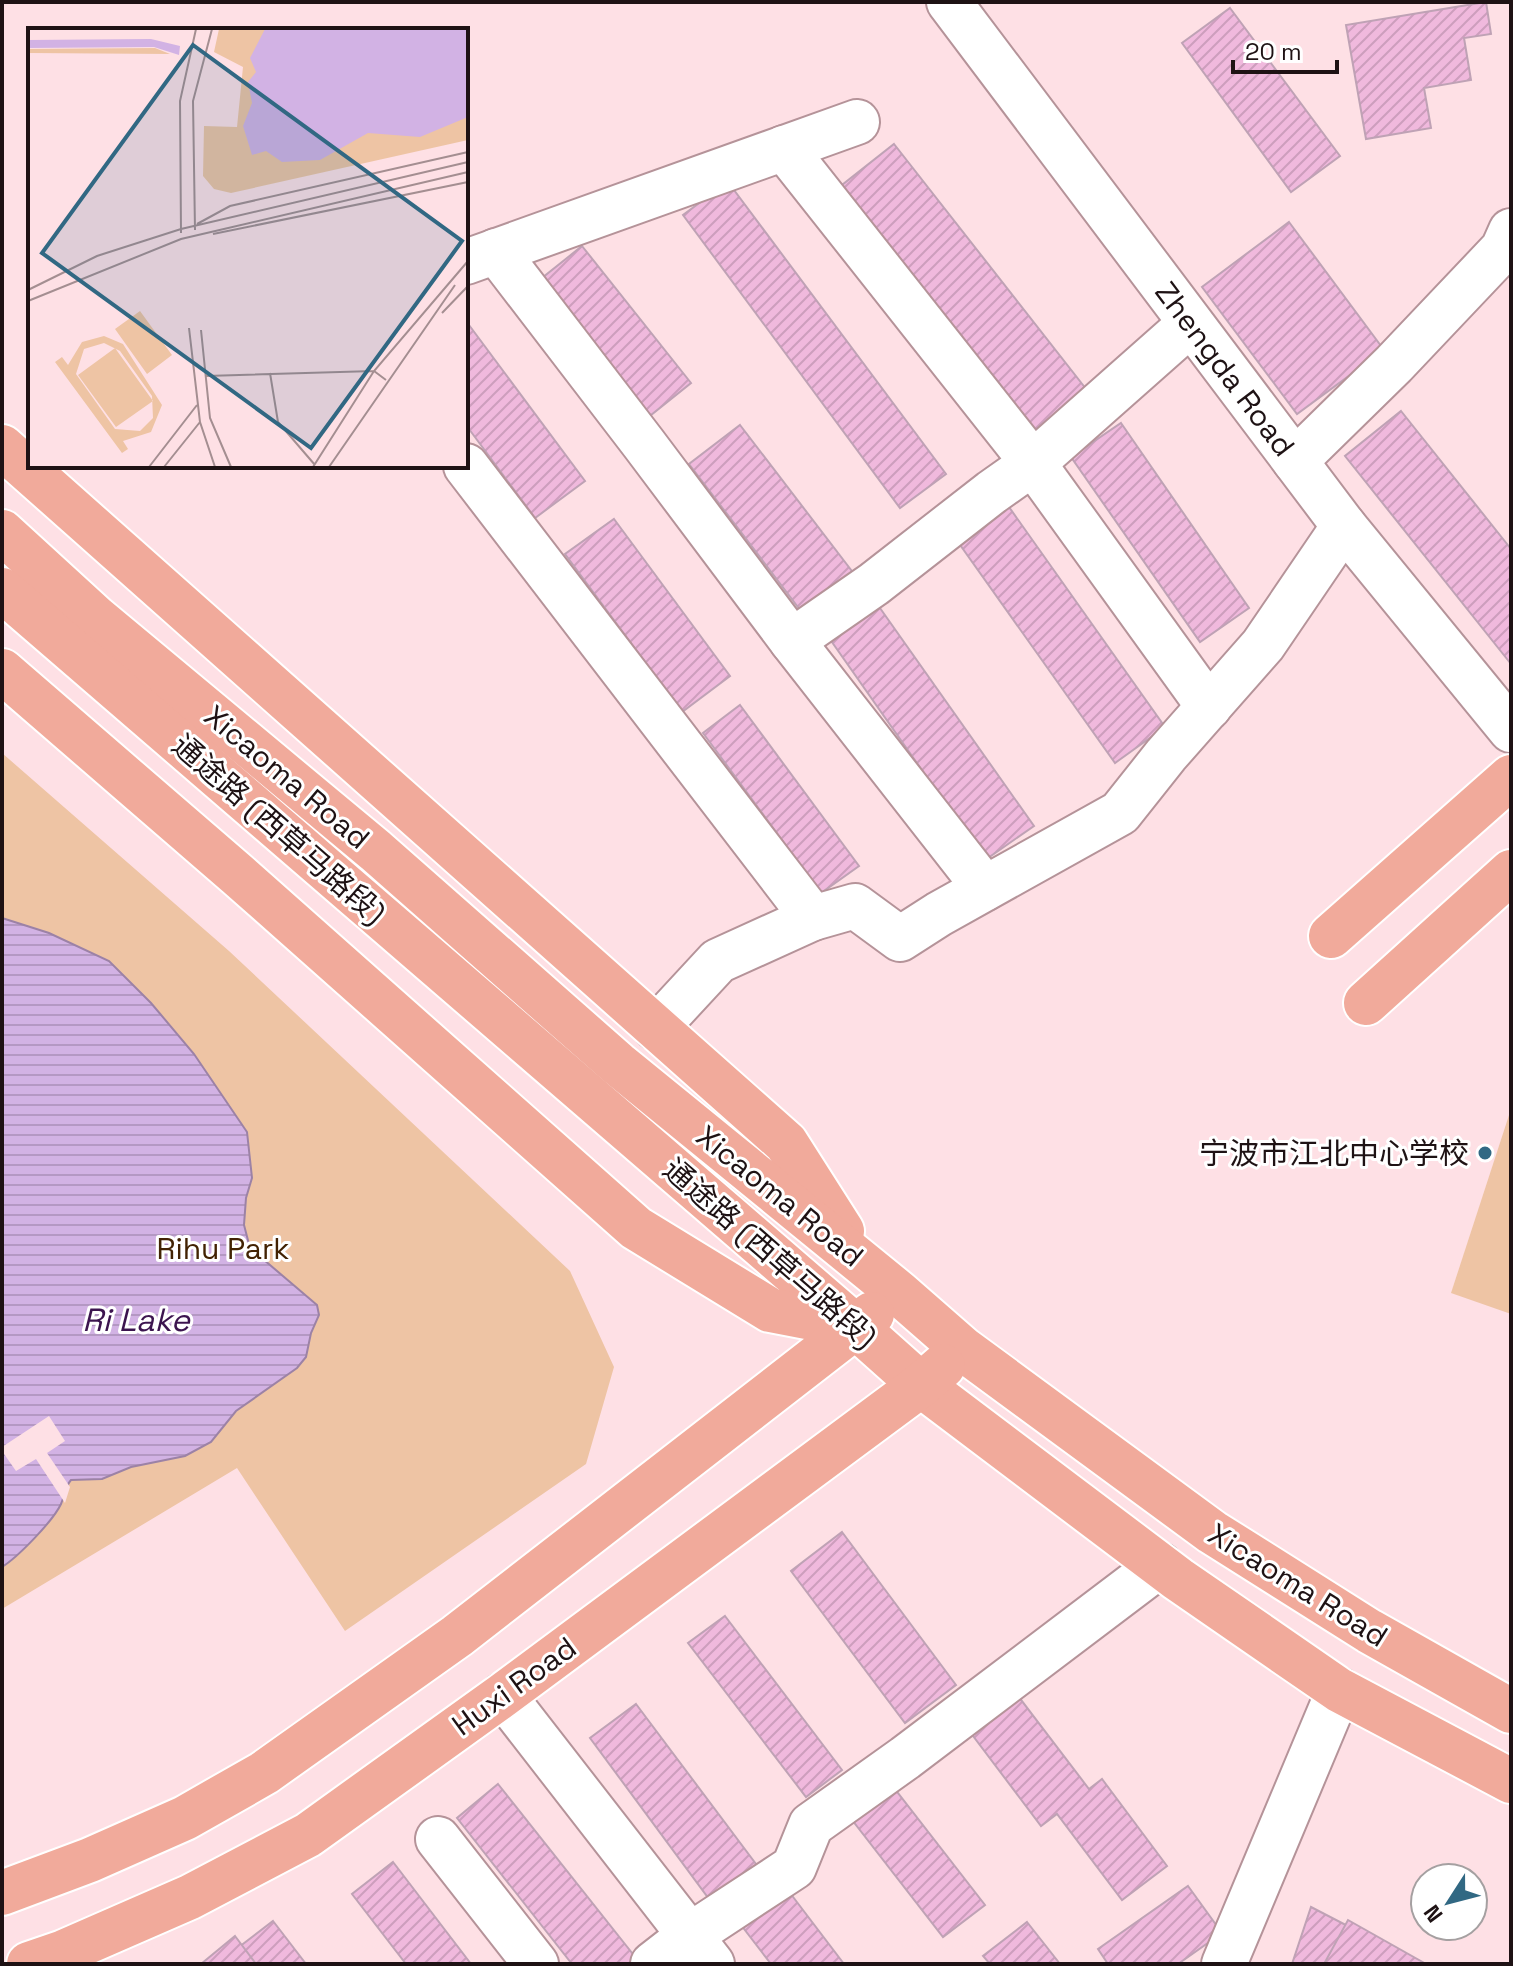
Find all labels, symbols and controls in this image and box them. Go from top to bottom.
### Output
scale bar [1233,24,1337,74]
inset map [28,28,468,468]
text: 20 m [1245,36,1302,67]
street label: Zhengda Road [1147,274,1303,464]
street label: Xicaoma Road [196,696,378,858]
street label: 通途路 (西草马路段) [164,726,394,932]
street label: Xicaoma Road [688,1117,872,1275]
place label: 宁波市江北中心学校 [1199,1134,1469,1173]
marker: 宁波市江北中心学校 [1476,1144,1494,1162]
street label: 通途路 (西草马路段) [655,1150,885,1356]
park label: Rihu Park [157,1229,289,1268]
water label: Ri Lake [82,1300,191,1340]
street label: Xicaoma Road [1201,1514,1395,1656]
street label: Huxi Road [444,1628,584,1744]
north arrow [1409,1862,1489,1942]
text: N [1417,1900,1448,1928]

